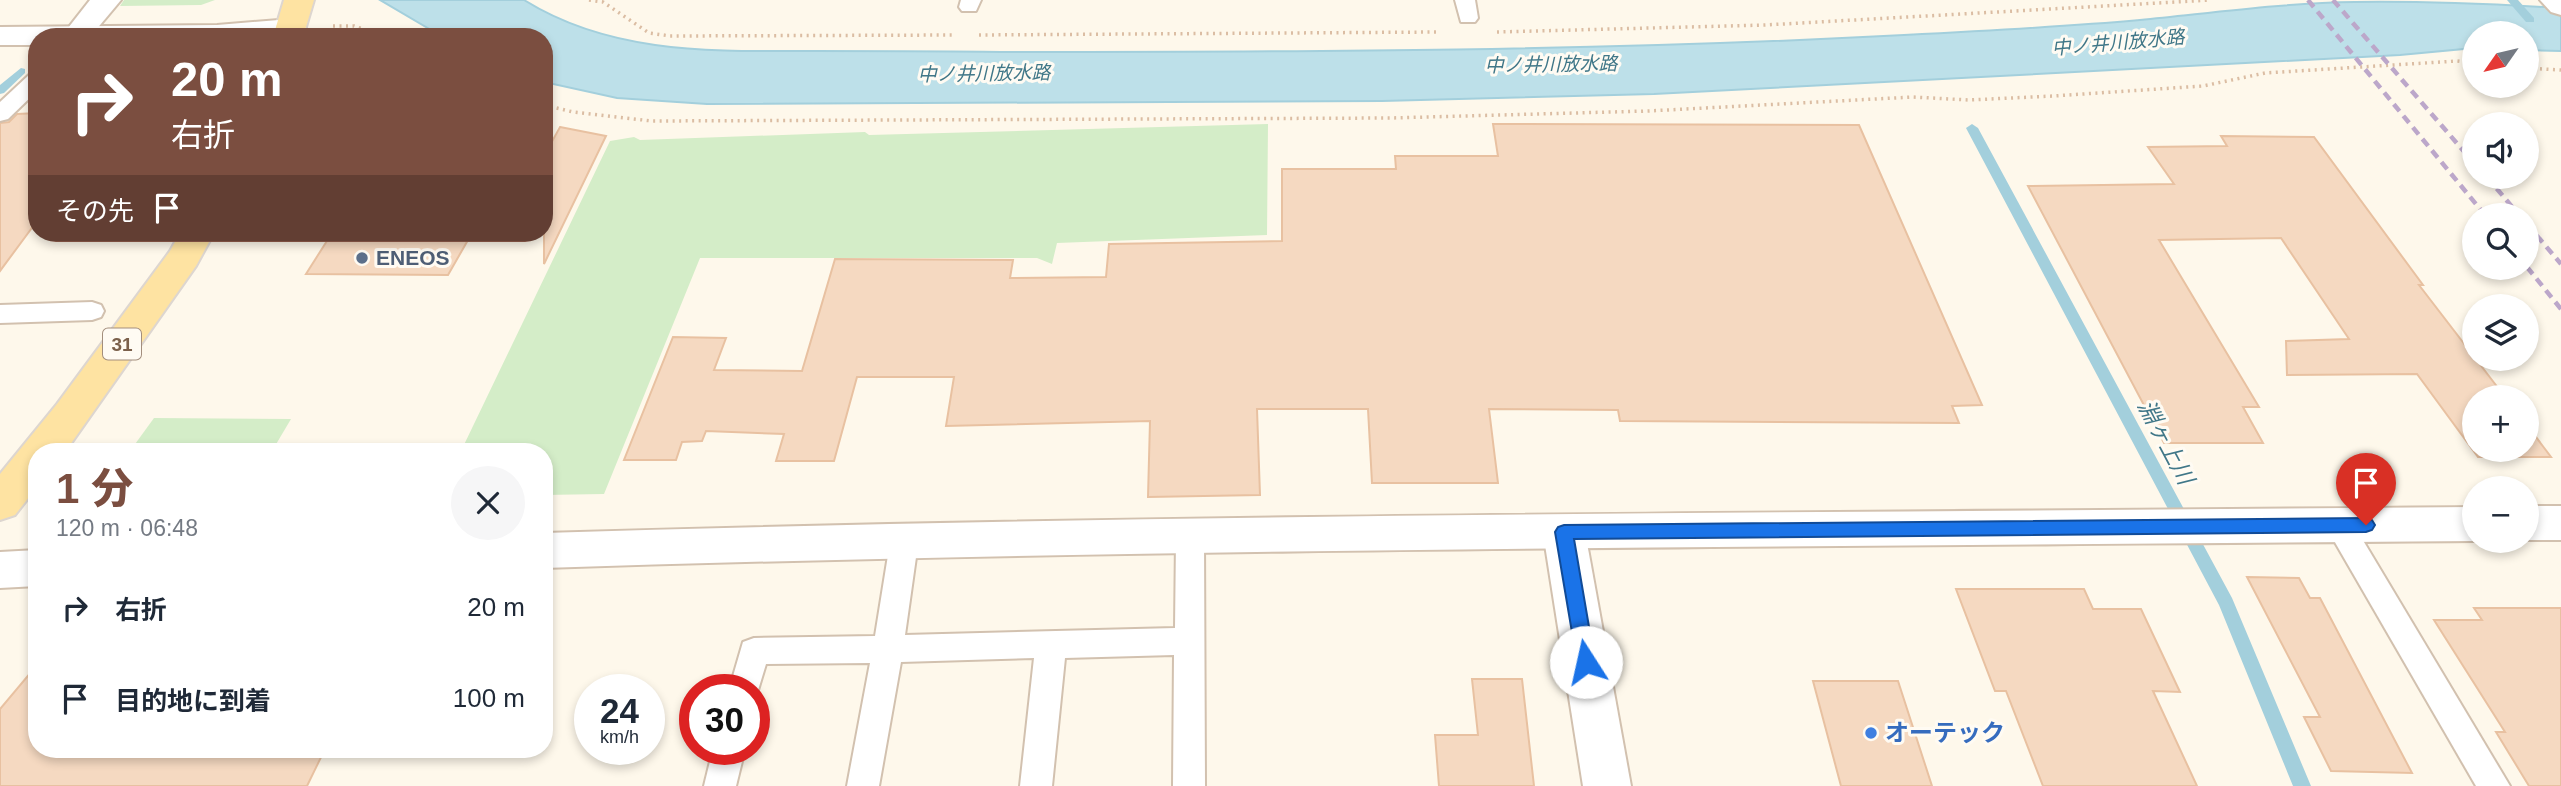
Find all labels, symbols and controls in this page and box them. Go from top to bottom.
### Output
north arrow [2462,21,2539,98]
map controls [2462,21,2539,553]
water label: 中ノ井川放水路 [2051,26,2187,59]
text: 20 m [171,52,283,106]
water label: 中ノ井川放水路 [1484,53,1620,76]
icon: right [56,56,147,147]
water label: 中ノ井川放水路 [917,62,1053,85]
button: sound [2462,112,2539,189]
text: 右折 [171,117,235,153]
icon: arrive [148,189,186,227]
text: その先 [56,196,134,226]
button: search [2462,203,2539,280]
place label: ENEOS [376,246,450,269]
marker: ENEOS [354,250,370,266]
button: layers [2462,294,2539,371]
road number: 31 [103,328,141,360]
button: + [2462,385,2539,462]
water label: 淵ヶ上川 [2133,395,2200,491]
pin [2336,453,2396,525]
icon: arrive [2347,464,2385,502]
text: 1 分 [56,465,133,512]
button: close [451,466,525,540]
button: − [2462,476,2539,553]
text: 120 m · 06:48 [56,515,198,541]
icon: right [56,589,94,627]
text: 20 m [467,592,525,622]
text: 右折 [115,595,167,625]
position arrow [1549,625,1623,699]
speed limit sign: 30 [679,674,770,765]
icon: arrive [56,680,94,718]
text: 100 m [453,683,525,713]
text: 目的地に到着 [115,686,271,716]
text: 24 [600,691,639,730]
place label: オーテック [1885,719,2005,746]
marker: オーテック [1863,725,1879,741]
text: km/h [600,727,639,747]

